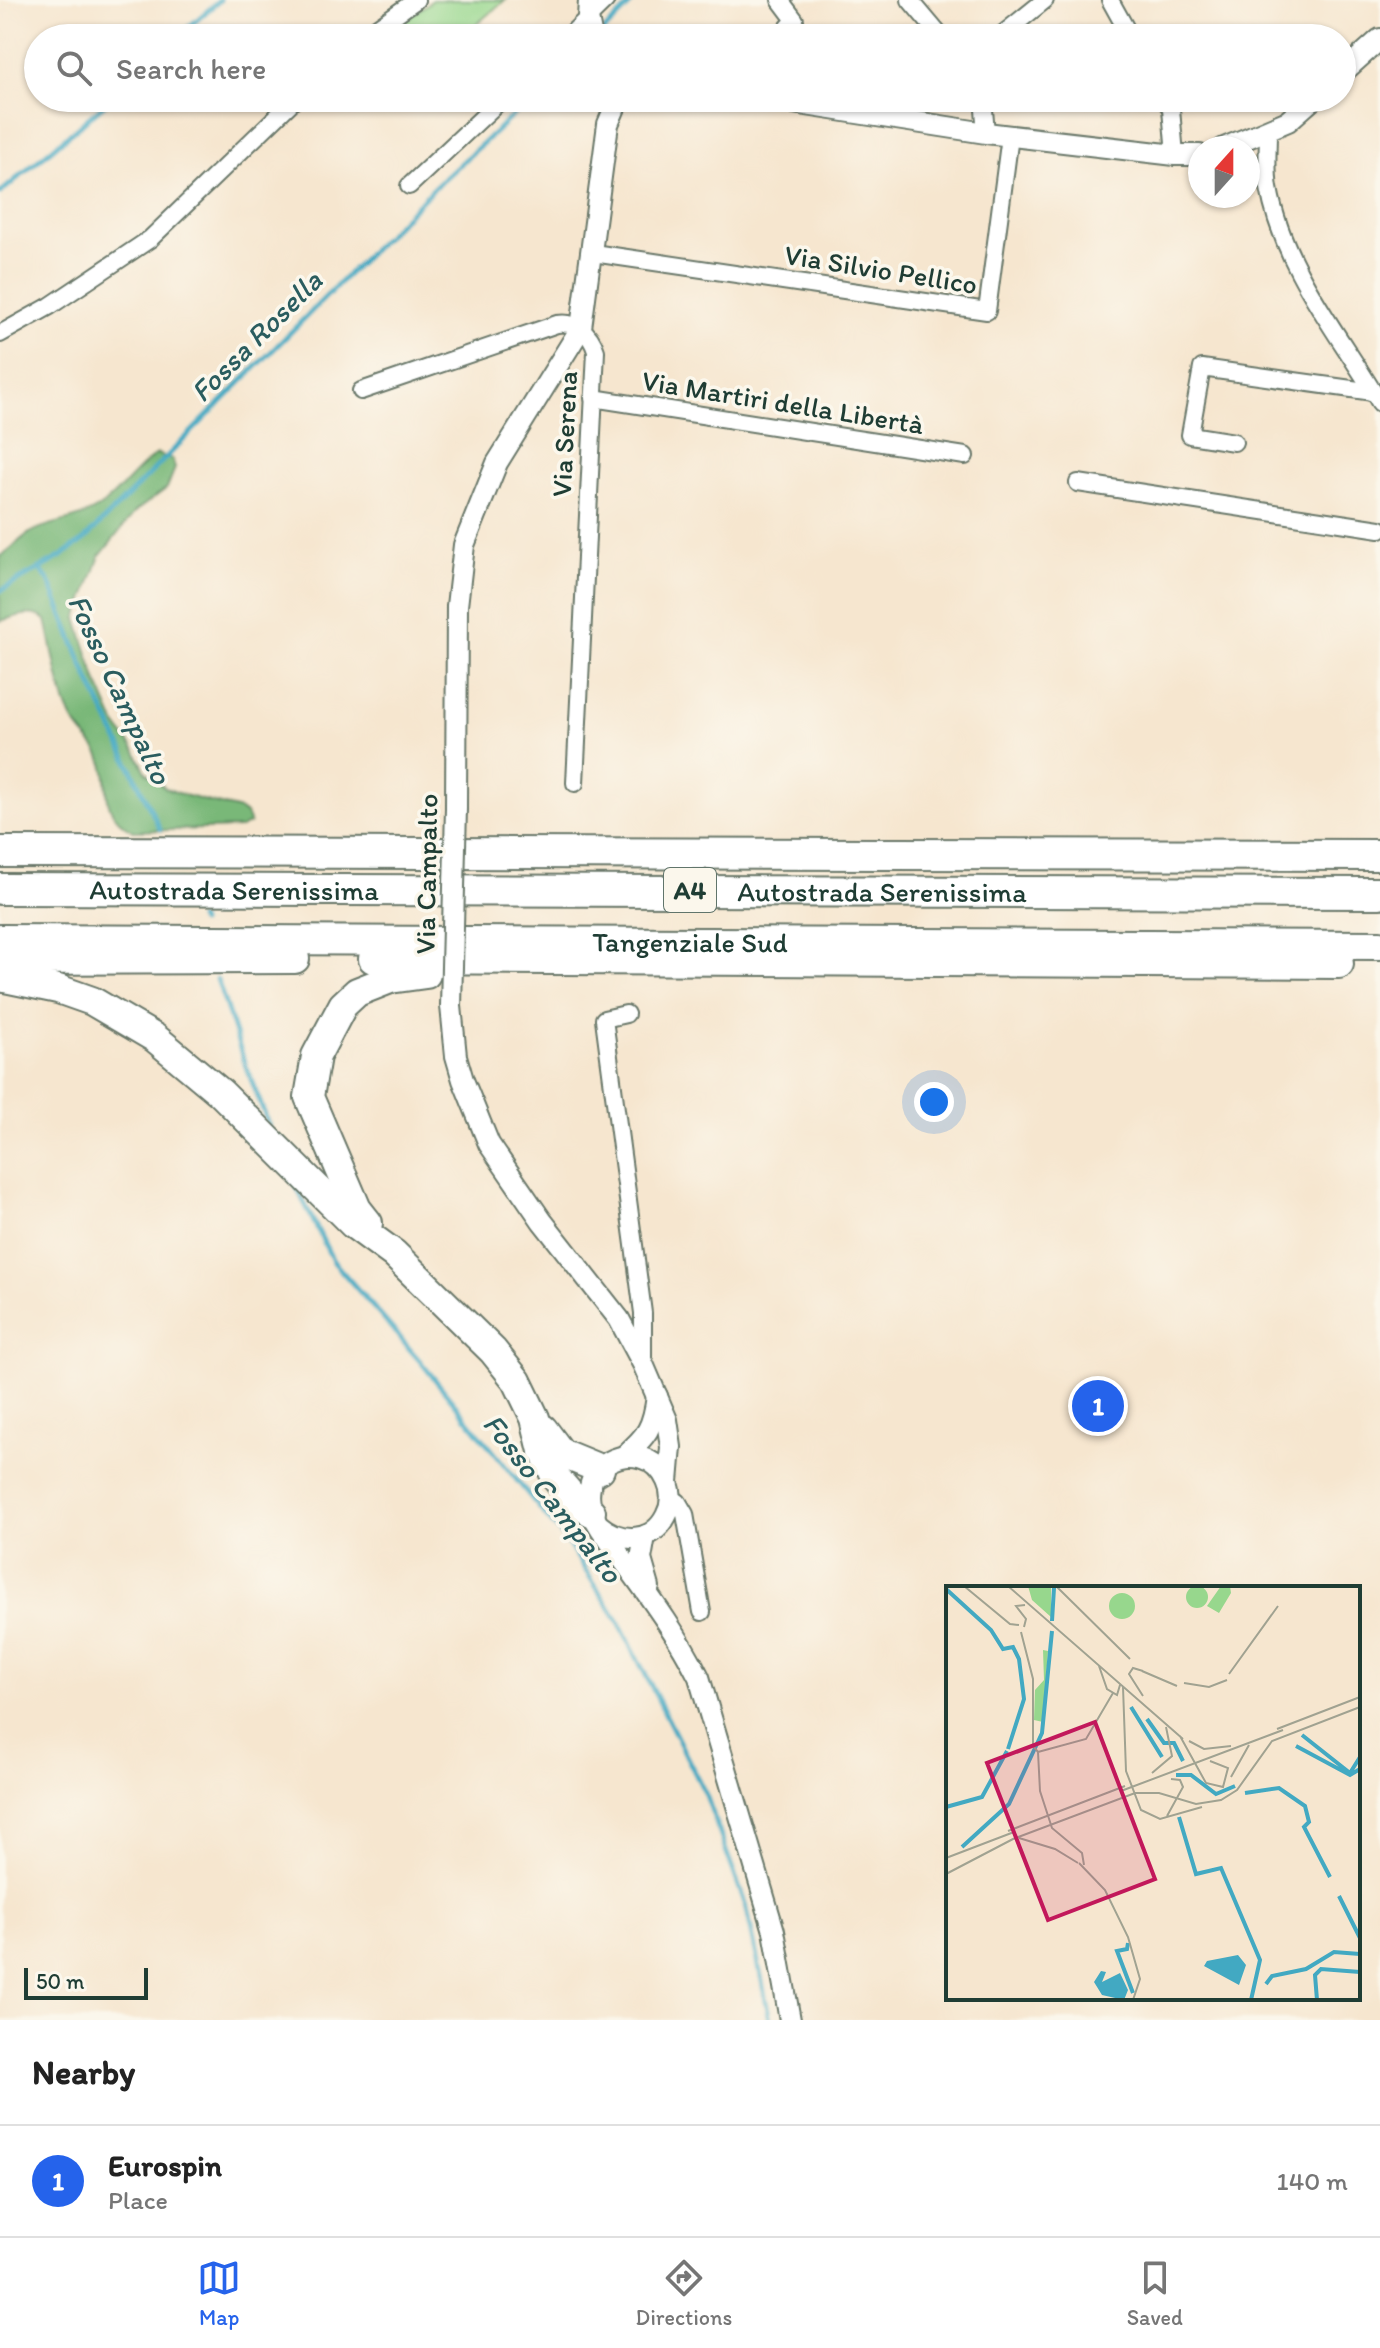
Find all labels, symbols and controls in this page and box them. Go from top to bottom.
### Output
search box [24,24,1356,112]
icon: search [52,46,96,90]
text: Search here [116,50,266,87]
north arrow [1188,136,1260,208]
street label: Via Silvio Pellico [782,237,980,301]
water label: Fossa Rosella [182,261,331,410]
street label: Via Martiri della Libertà [640,363,927,441]
street label: Via Serena [544,370,584,498]
water label: Fosso Campalto [60,588,180,790]
street label: Via Campalto [408,793,444,955]
road number: A4 [664,868,716,912]
street label: Autostrada Serenissima [89,872,379,907]
street label: Autostrada Serenissima [737,874,1027,909]
street label: Tangenziale Sud [592,925,788,959]
your location [914,1082,954,1122]
pin: 1 [1072,1376,1124,1436]
water label: Fosso Campalto [475,1406,631,1591]
inset map [946,1586,1360,2000]
scale bar [24,1964,148,2000]
text: 50 m [36,1968,85,1995]
text: Nearby [32,2052,135,2093]
text: Eurospin [108,2147,222,2184]
text: 1 [52,2165,64,2197]
text: 140 m [1277,2165,1348,2197]
text: Place [108,2184,168,2216]
tab: Map [197,2256,241,2331]
tab: Directions [636,2256,732,2331]
tab: Saved [1127,2256,1183,2331]

